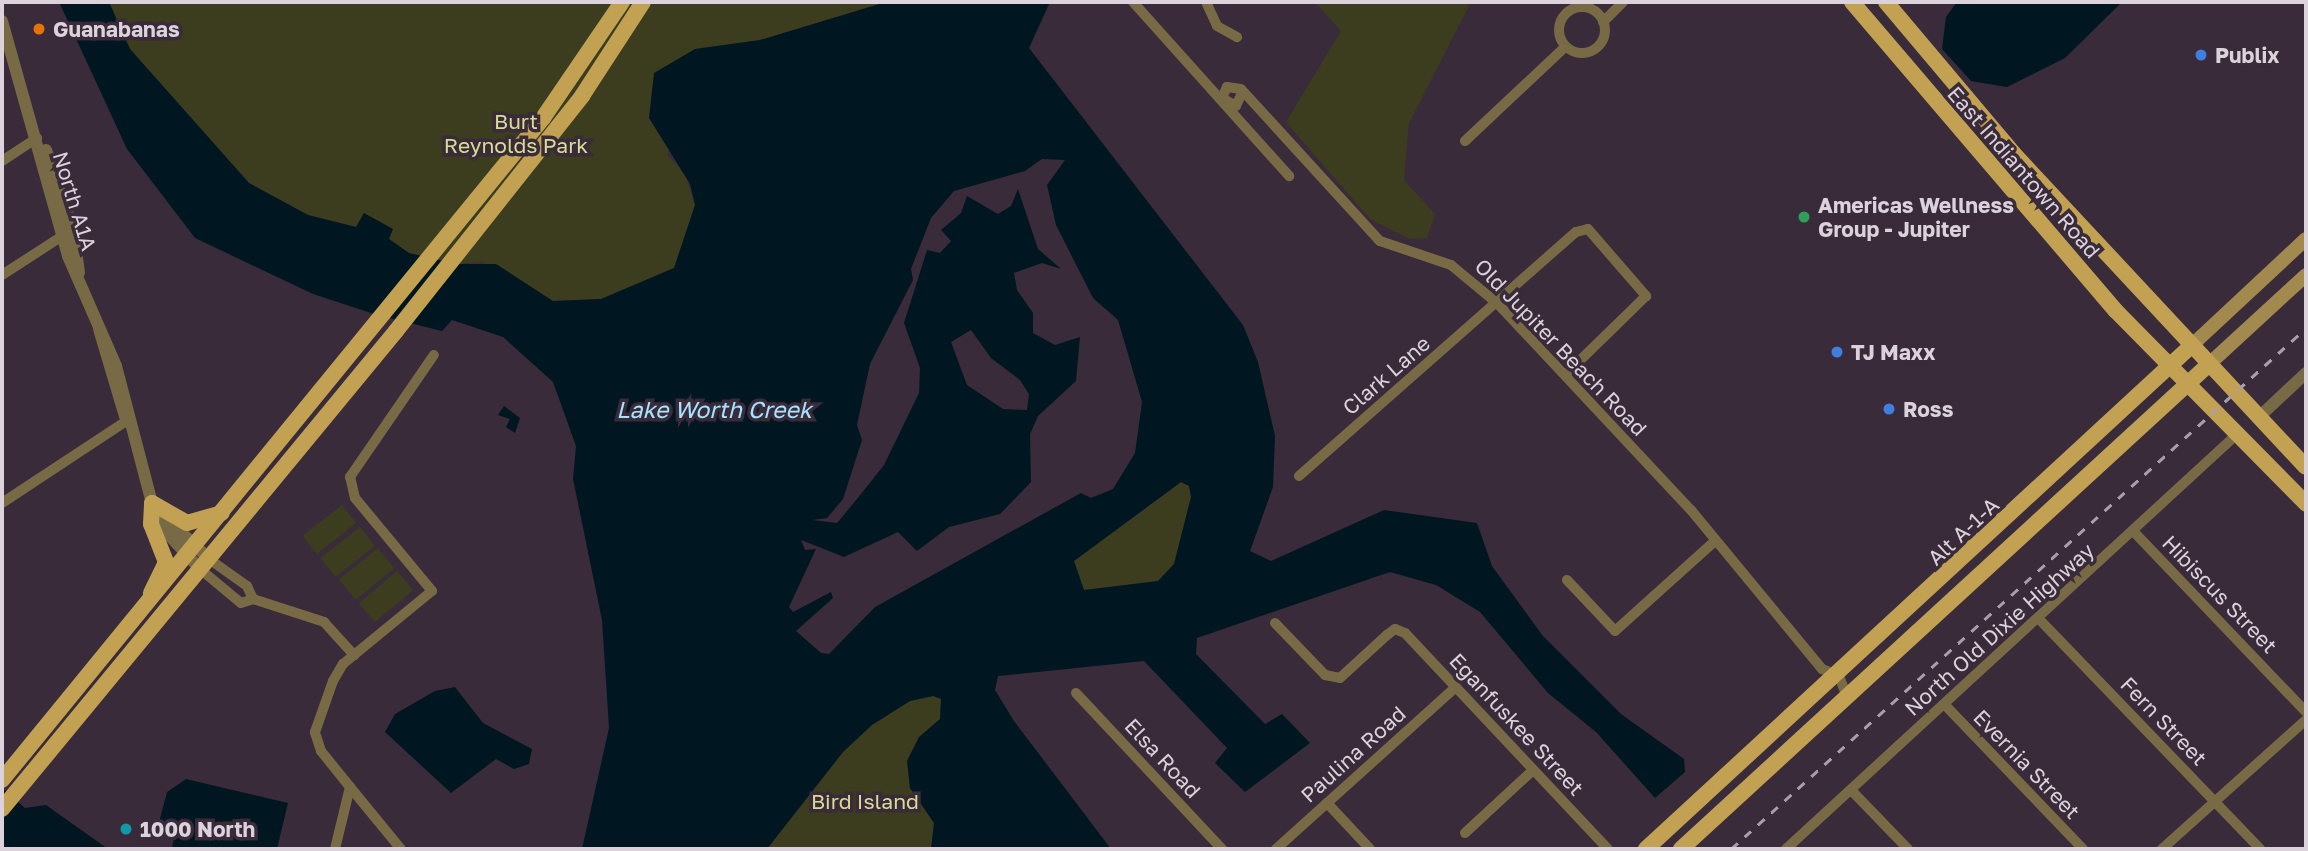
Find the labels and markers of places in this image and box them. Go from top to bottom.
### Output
place label: Guanabanas [53,16,180,42]
marker: Guanabanas [31,21,47,37]
place label: Publix [2215,42,2279,68]
marker: Publix [2193,47,2209,63]
place label: Americas Wellness Group - Jupiter [1818,192,2014,242]
marker: Americas Wellness Group - Jupiter [1796,209,1812,225]
place label: TJ Maxx [1851,339,1935,365]
marker: TJ Maxx [1829,344,1845,360]
place label: Ross [1903,396,1953,422]
marker: Ross [1881,401,1897,417]
place label: 1000 North [140,816,255,842]
marker: 1000 North [118,821,134,837]

